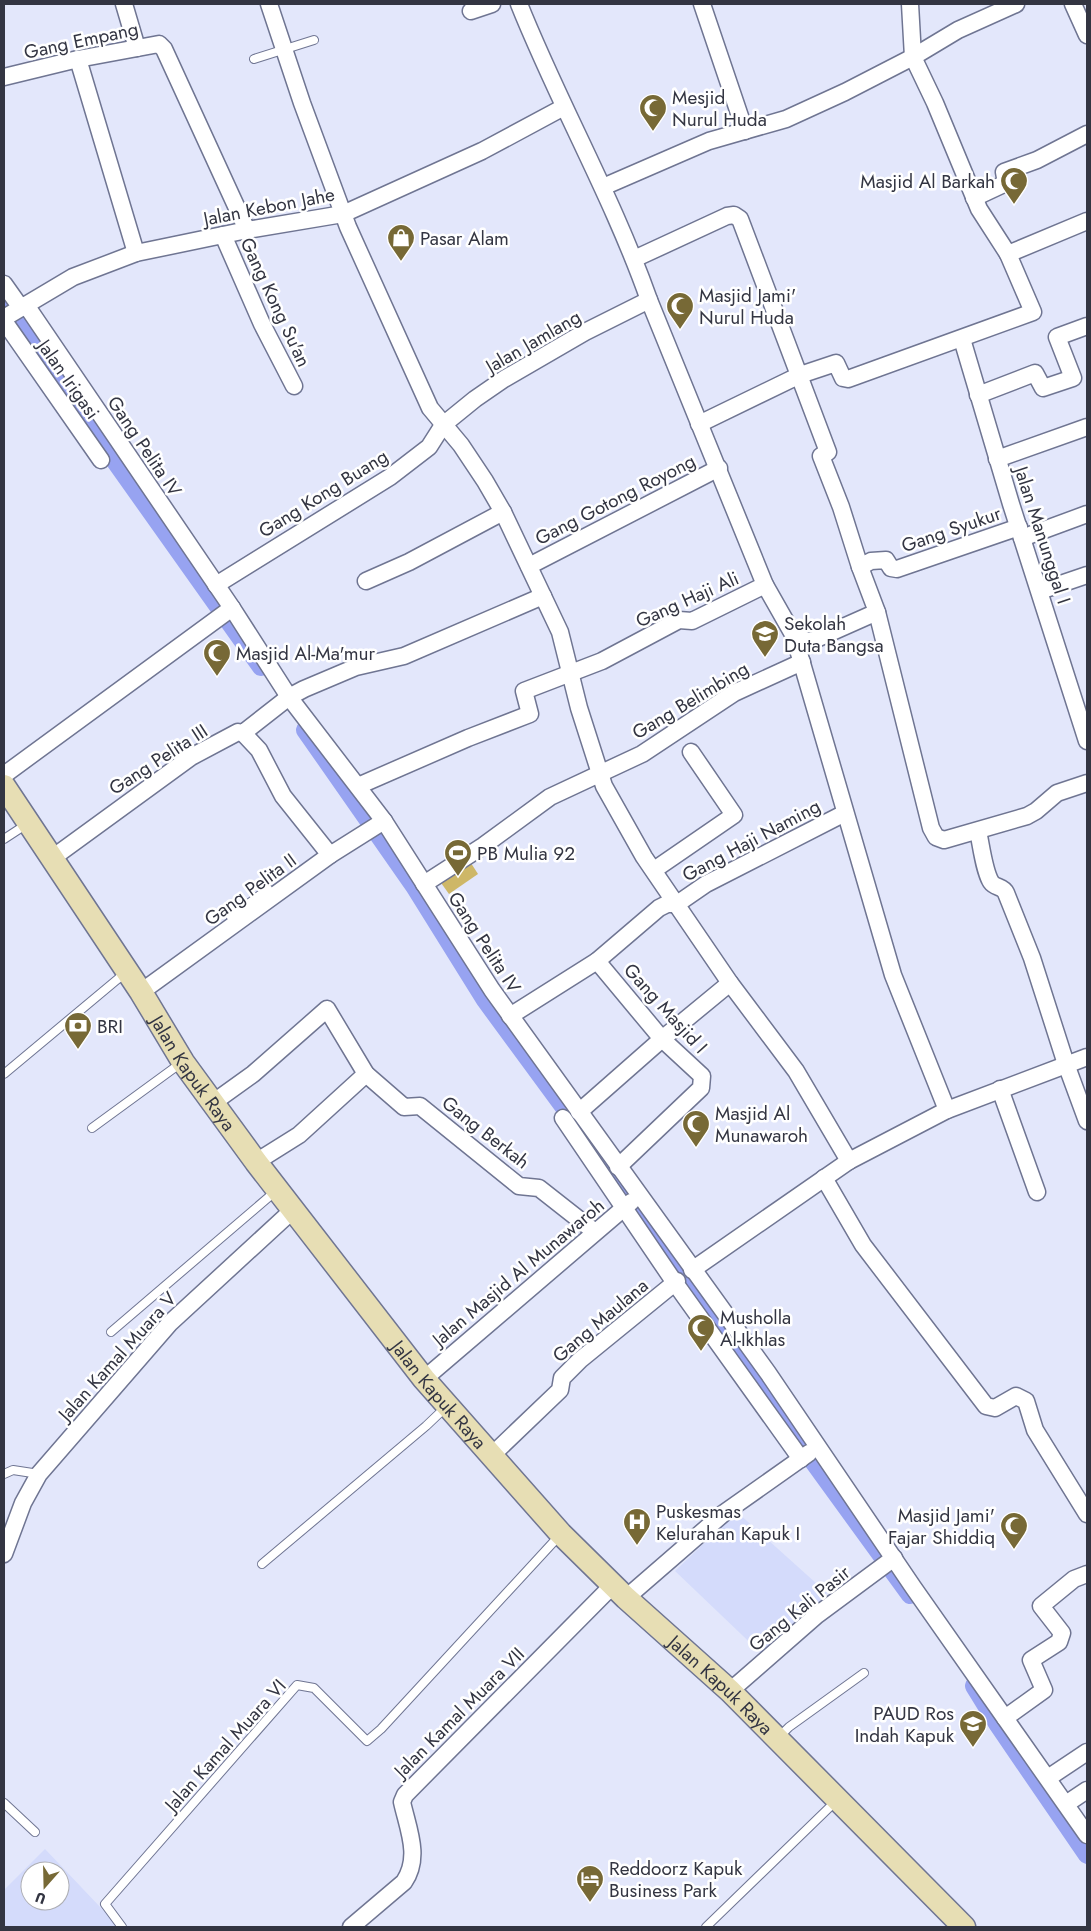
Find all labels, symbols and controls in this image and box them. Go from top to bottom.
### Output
street label: Gang Empang [21,15,141,66]
place label: Mesjid Nurul Huda [672,84,767,133]
mosque icon: Mesjid Nurul Huda [638,93,668,132]
mosque icon: Masjid Al Barkah [999,166,1029,205]
place label: Masjid Al Barkah [860,168,995,195]
street label: Jalan Kebon Jahe [198,180,337,233]
shop icon: Pasar Alam [386,223,416,262]
place label: Pasar Alam [420,225,509,252]
street label: Gang Kong Su'an [234,233,317,371]
place label: Masjid Jami' Nurul Huda [699,282,796,331]
mosque icon: Masjid Jami' Nurul Huda [665,291,695,330]
street label: Jalan Jamlang [478,303,586,381]
street label: Jalan Irigasi [30,332,106,425]
street label: Gang Pelita IV [101,391,188,502]
street label: Gang Kong Buang [253,443,393,544]
street label: Gang Gotong Royong [530,447,700,552]
street label: Jalan Manunggal I [1007,460,1077,607]
street label: Gang Syukur [898,500,1005,559]
street label: Gang Haji Ali [631,565,743,634]
place label: Sekolah Duta Bangsa [784,610,884,659]
school or university icon: Sekolah Duta Bangsa [750,619,780,658]
mosque icon: Masjid Al-Ma'mur [202,638,232,677]
place label: Masjid Al-Ma'mur [236,640,376,667]
street label: Gang Belimbing [627,655,754,746]
street label: Gang Pelita III [104,717,213,801]
street label: Gang Haji Naming [677,793,825,888]
sports icon: PB Mulia 92 [443,838,473,877]
place label: PB Mulia 92 [477,840,575,867]
street label: Gang Pelita II [199,847,302,932]
street label: Gang Pelita IV [442,886,528,999]
street label: Gang Masjid I [618,957,714,1060]
street label: Jalan Kapuk Raya [142,1008,242,1137]
bank icon: BRI [63,1011,93,1050]
place label: BRI [97,1013,123,1040]
street label: Gang Berkah [436,1090,535,1175]
place label: Masjid Al Munawaroh [715,1100,808,1149]
mosque icon: Masjid Al Munawaroh [681,1109,711,1148]
street label: Jalan Masjid Al Munawaroh [424,1192,610,1354]
street label: Gang Maulana [547,1272,654,1368]
street label: Jalan Kamal Muara V [50,1286,183,1429]
place label: Musholla Al-Ikhlas [720,1304,791,1353]
mosque icon: Musholla Al-Ikhlas [686,1313,716,1352]
street label: Jalan Kapuk Raya [383,1333,493,1455]
place label: Puskesmas Kelurahan Kapuk I [656,1498,800,1547]
place label: Masjid Jami' Fajar Shiddiq [888,1502,995,1551]
hospital icon: Puskesmas Kelurahan Kapuk I [622,1507,652,1546]
mosque icon: Masjid Jami' Fajar Shiddiq [999,1511,1029,1550]
street label: Gang Kali Pasir [743,1559,856,1658]
street label: Jalan Kapuk Raya [660,1627,779,1741]
street label: Jalan Kamal Muara VII [386,1641,531,1786]
street label: Jalan Kamal Muara VI [157,1673,292,1820]
place label: PAUD Ros Indah Kapuk [855,1700,955,1749]
school or university icon: PAUD Ros Indah Kapuk [958,1709,988,1748]
place label: Reddoorz Kapuk Business Park [609,1855,743,1904]
north arrow [20,1861,70,1911]
hotel icon: Reddoorz Kapuk Business Park [575,1864,605,1903]
text: U [33,1887,49,1909]

